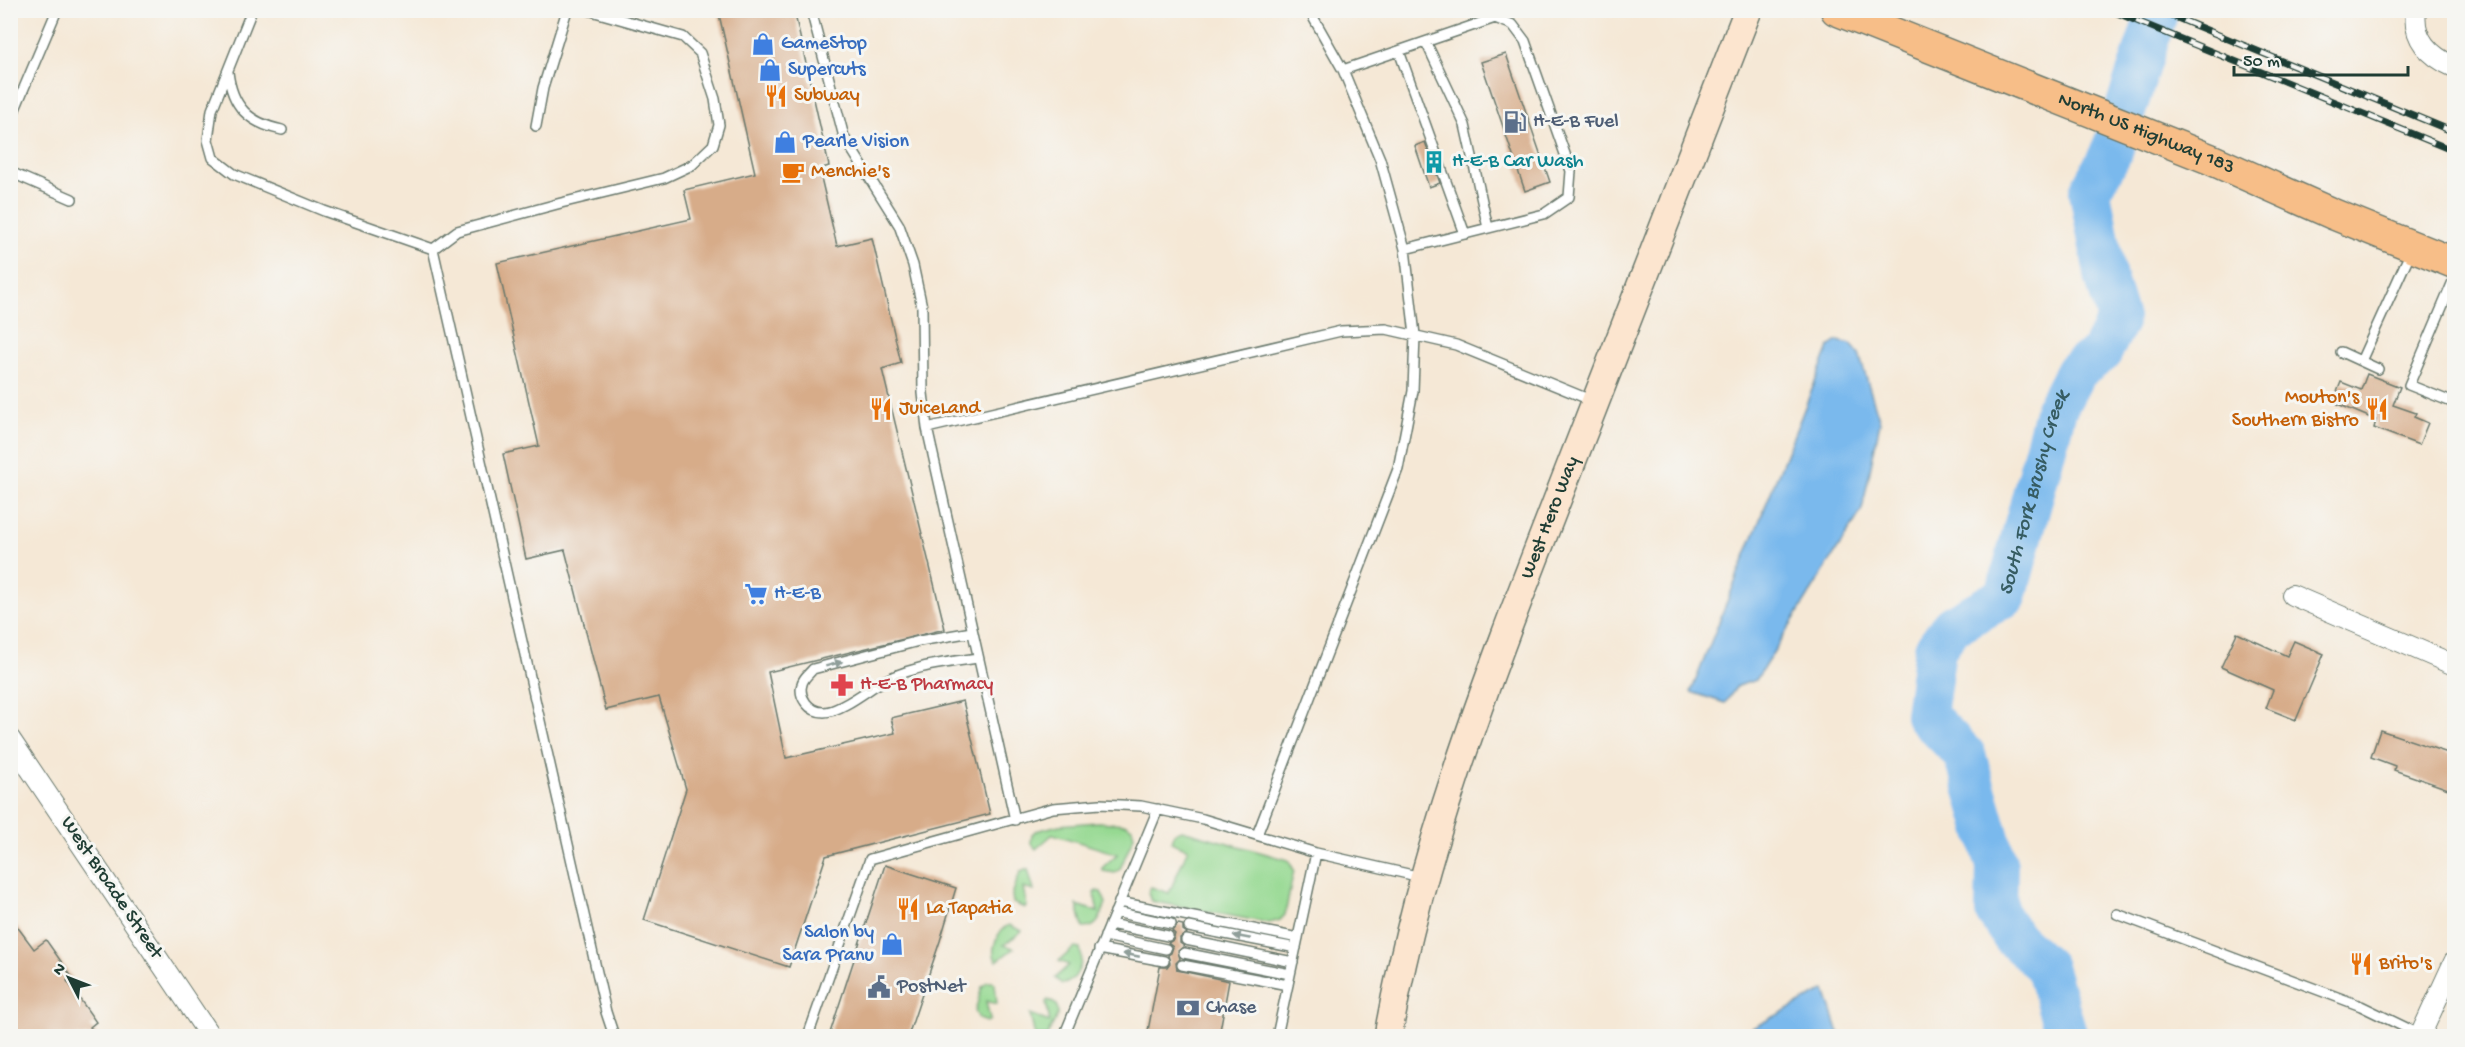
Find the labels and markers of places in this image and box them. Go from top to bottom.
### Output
shop icon: GameStop [750,31,776,57]
place label: GameStop [781,33,867,56]
shop icon: Supercuts [757,57,783,83]
place label: Supercuts [788,59,866,82]
restaurant icon: Subway [763,83,789,109]
place label: Subway [794,85,860,108]
fuel station icon: H-E-B Fuel [1502,109,1528,135]
place label: H-E-B Fuel [1533,111,1619,134]
shop icon: Pearle Vision [772,129,798,155]
place label: Pearle Vision [802,131,910,154]
building icon: H-E-B Car Wash [1421,149,1447,175]
place label: H-E-B Car Wash [1452,151,1584,174]
cafe icon: Menchie's [780,159,806,185]
place label: Menchie's [811,161,890,184]
place label: Mouton's Southern Bistro [2232,387,2360,433]
restaurant icon: JuiceLand [868,396,894,422]
restaurant icon: Mouton's Southern Bistro [2364,396,2390,422]
place label: JuiceLand [899,398,982,421]
supermarket icon: H-E-B [743,581,769,607]
place label: H-E-B [774,583,821,606]
pharmacy icon: H-E-B Pharmacy [829,672,855,698]
place label: H-E-B Pharmacy [860,674,993,697]
restaurant icon: La Tapatia [895,896,921,922]
place label: La Tapatia [926,898,1013,921]
place label: Salon by Sara Pranu [783,922,875,968]
shop icon: Salon by Sara Pranu [879,931,905,957]
restaurant icon: Brito's [2348,951,2374,977]
place label: Brito's [2378,953,2432,976]
public building icon: PostNet [866,974,892,1000]
place label: PostNet [896,976,967,999]
bank icon: Chase [1175,995,1201,1021]
place label: Chase [1206,997,1257,1020]

